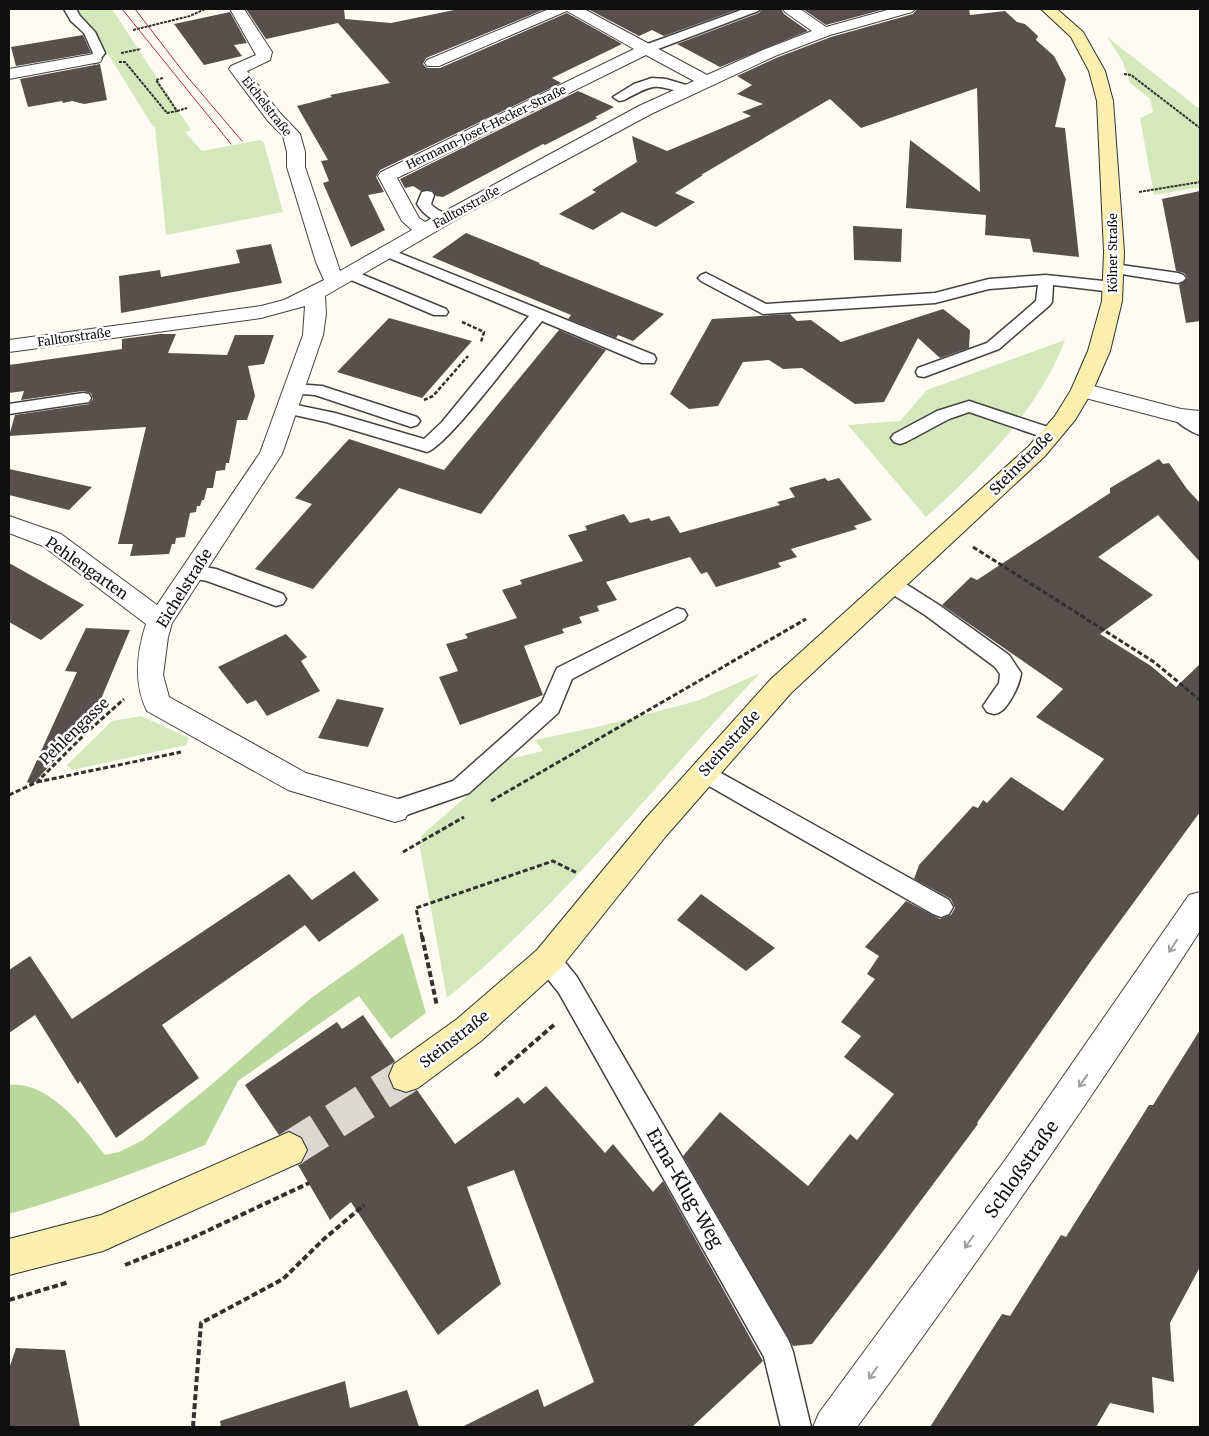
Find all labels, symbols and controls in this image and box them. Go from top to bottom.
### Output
street label: Eichelstraße [239,73,295,139]
street label: Hermann-Josef-Hecker-Straße [403,82,569,172]
street label: Falltorstraße [430,183,502,231]
street label: Kölner Straße [1105,213,1120,293]
street label: Falltorstraße [36,324,112,350]
street label: Steinstraße [985,427,1057,499]
street label: Pehlengarten [42,533,132,603]
street label: Eichelstraße [152,545,216,631]
street label: Pehlengasse [35,693,113,769]
street label: Steinstraße [694,706,764,780]
one-way arrow [1168,939,1179,953]
street label: Steinstraße [416,1006,493,1072]
one-way arrow [1078,1074,1088,1088]
street label: Schloßstraße [979,1116,1063,1222]
street label: Erna-Klug-Weg [641,1124,729,1252]
one-way arrow [964,1235,974,1249]
one-way arrow [868,1366,878,1380]

